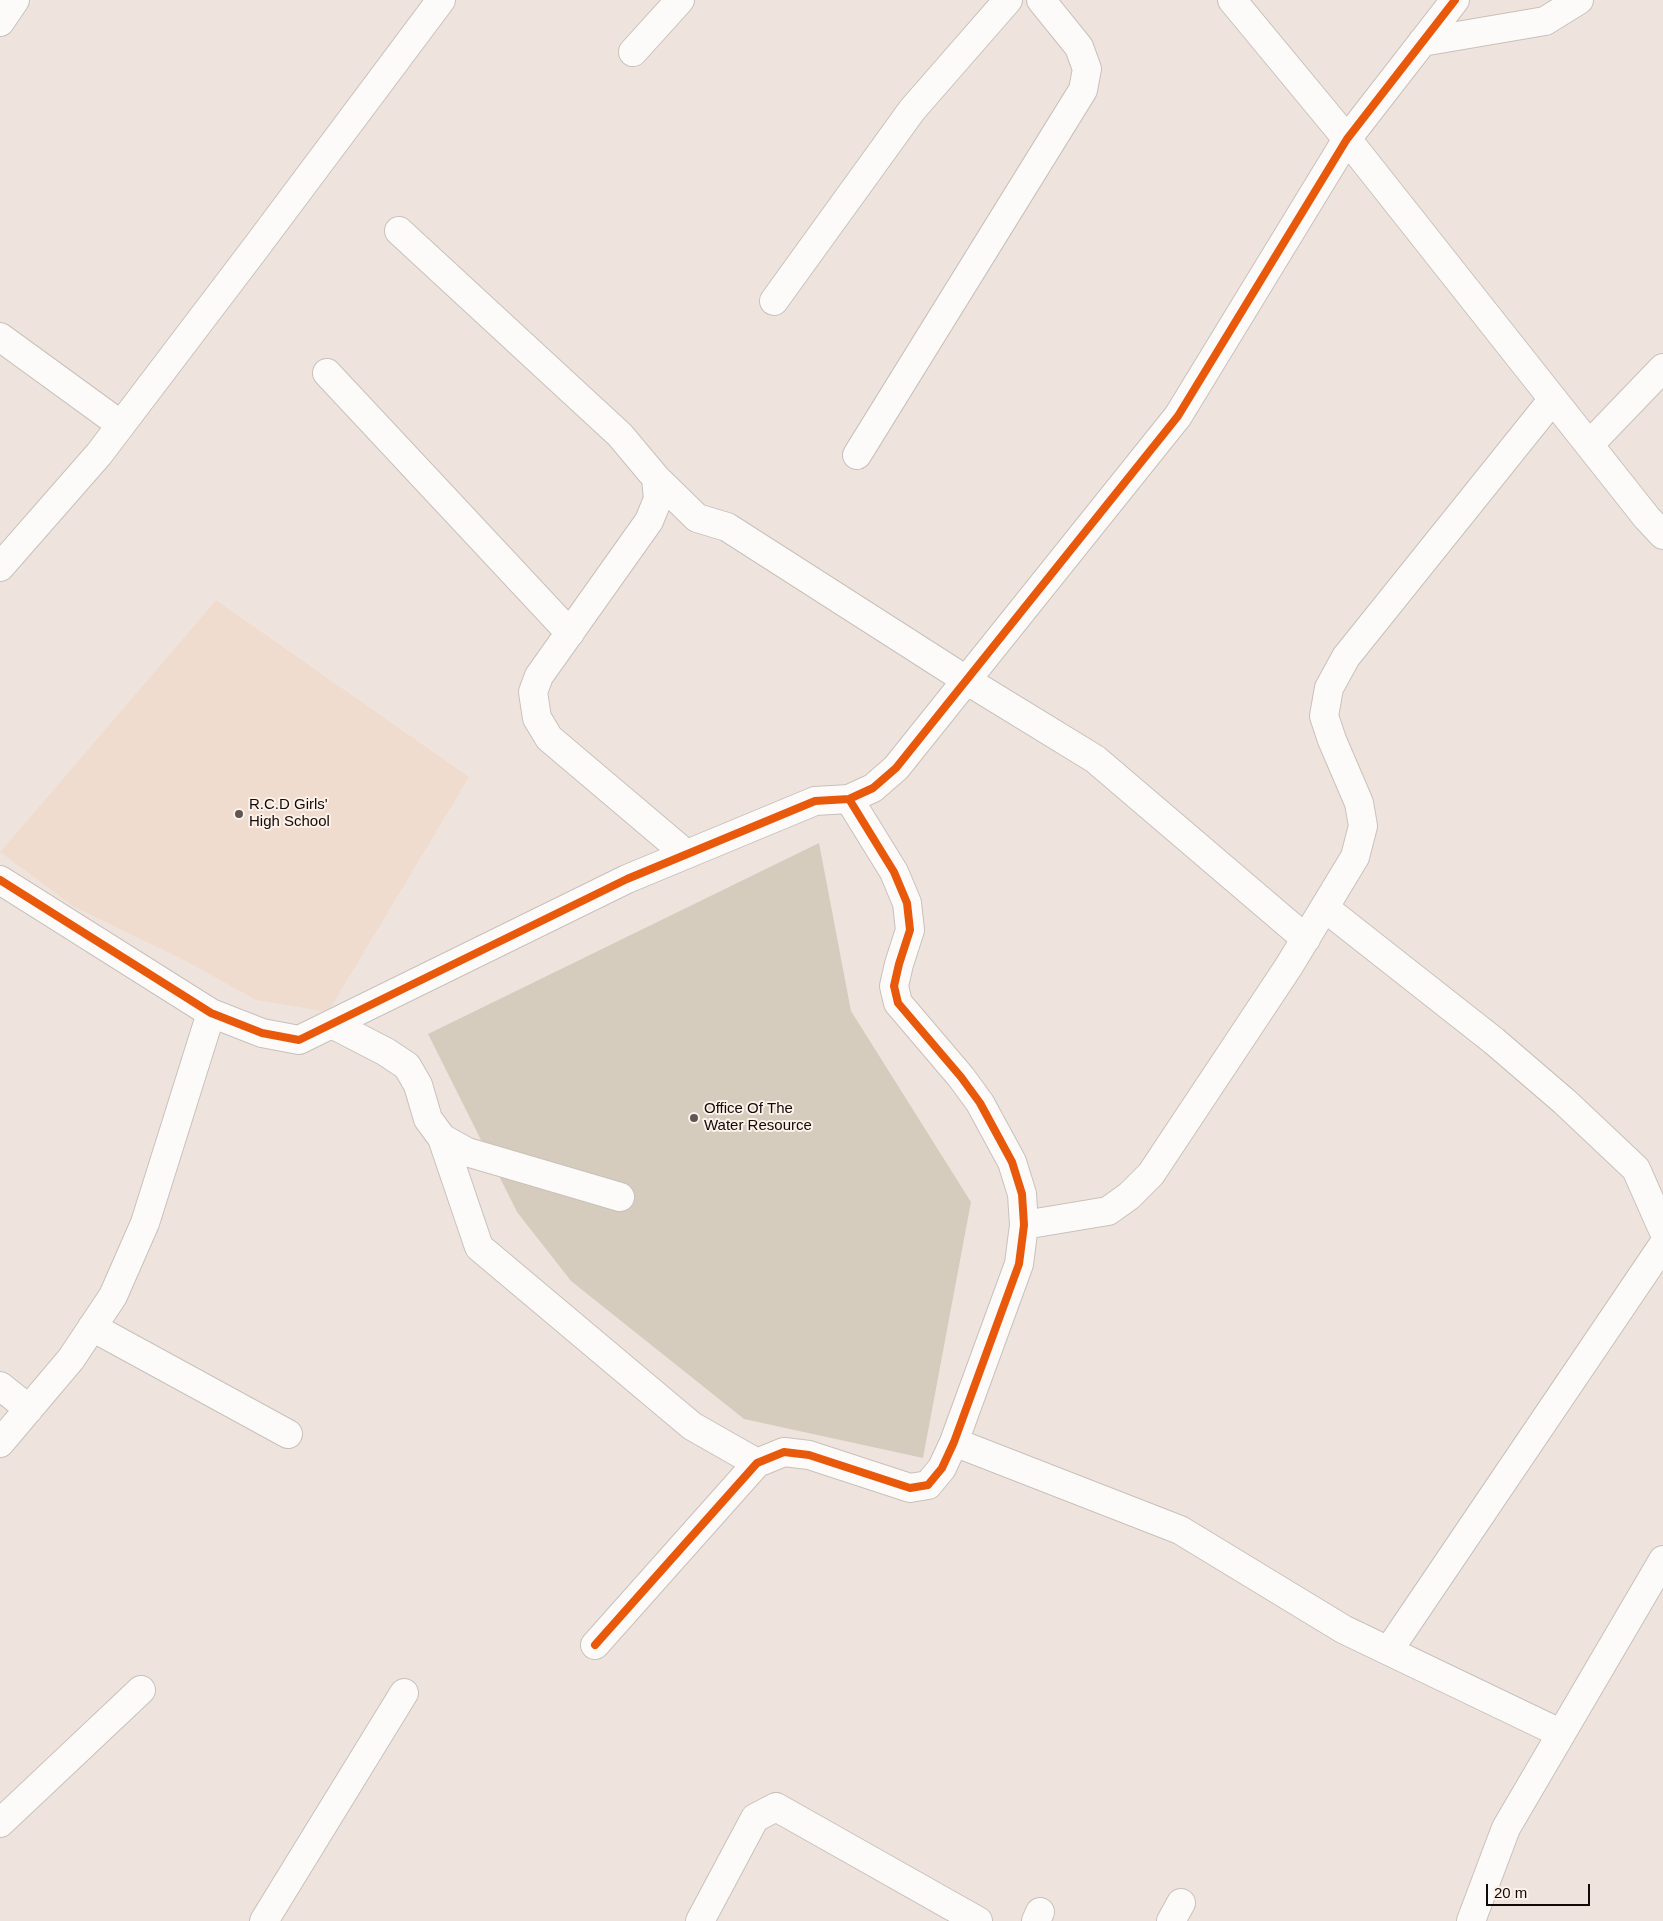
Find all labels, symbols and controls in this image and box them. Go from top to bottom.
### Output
place label: R.C.D Girls' High School [249,796,330,831]
marker: R.C.D Girls' High School [233,808,245,820]
place label: Office Of The Water Resource [704,1100,812,1135]
marker: Office Of The Water Resource [688,1112,700,1124]
scale bar [1488,1874,1592,1906]
text: 20 m [1494,1884,1527,1901]

